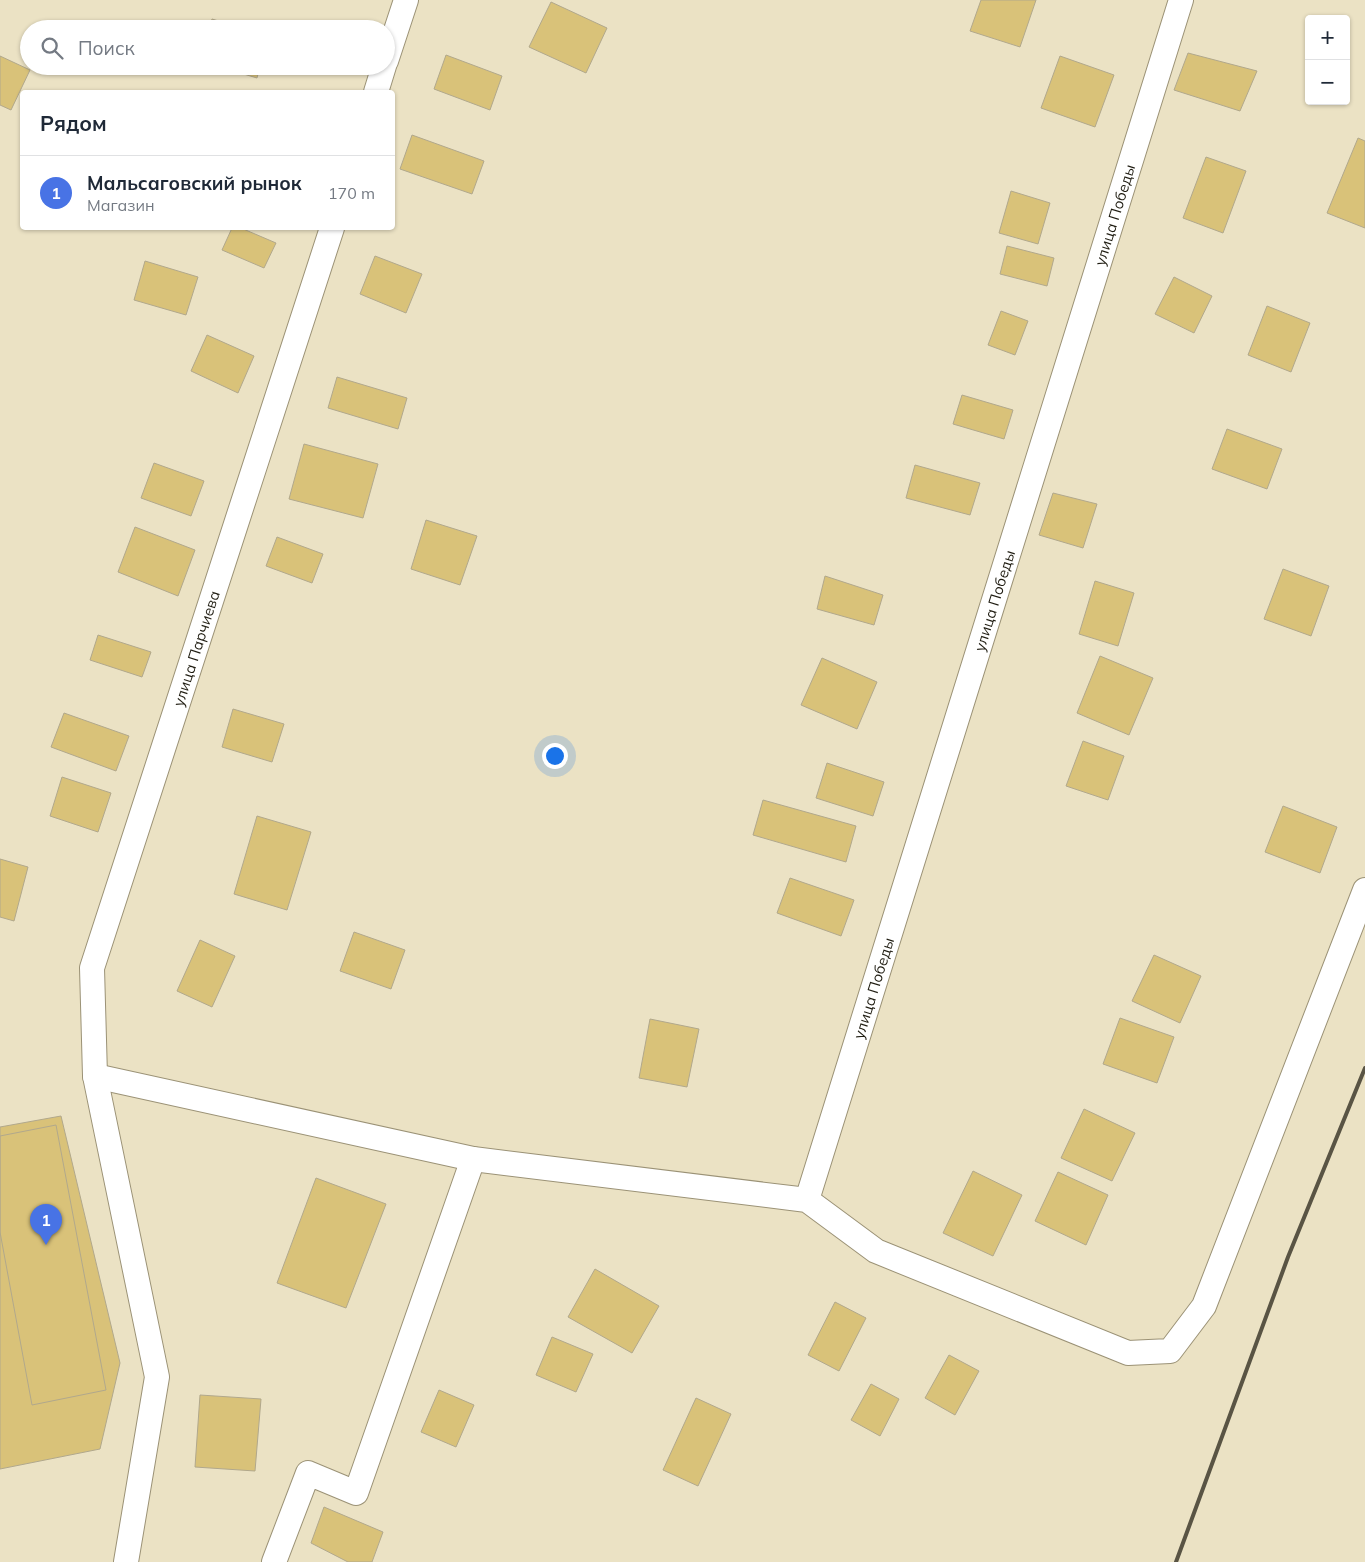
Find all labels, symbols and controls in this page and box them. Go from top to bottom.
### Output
map controls [1305,15,1350,105]
button: + [1305,15,1350,60]
search box [20,20,395,75]
icon: search [38,34,66,62]
text: Поиск [78,36,135,60]
button: − [1305,60,1350,105]
text: Рядом [40,110,107,136]
street label: улица Победы [1089,162,1139,268]
text: Мальсаговский рынок [87,171,302,195]
text: 1 [51,183,61,203]
text: 170 m [328,183,375,203]
text: Магазин [87,195,155,215]
street label: улица Победы [969,547,1019,653]
street label: улица Парчиева [168,588,223,709]
your location [542,743,568,769]
street label: улица Победы [848,935,898,1041]
pin: 1 [30,1204,62,1245]

